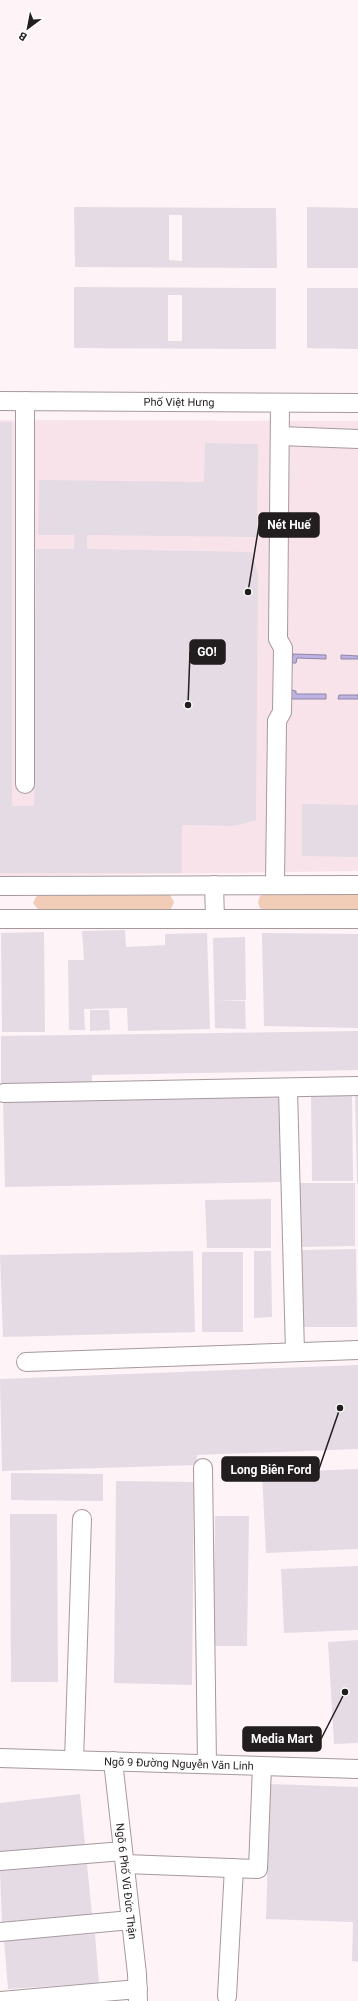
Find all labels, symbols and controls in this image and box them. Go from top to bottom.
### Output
north arrow [8,8,48,48]
text: B [17,29,29,43]
street label: Phố Việt Hưng [144,396,214,409]
callout: Nét Huế [259,513,319,537]
text: Nét Huế [267,518,312,532]
callout: GO! [190,640,225,664]
text: GO! [197,645,217,659]
callout: Long Biên Ford [222,1457,319,1481]
text: Long Biên Ford [230,1463,312,1477]
callout: Media Mart [243,1727,321,1751]
text: Media Mart [251,1732,313,1746]
street label: Ngõ 9 Đường Nguyễn Văn Linh [104,1755,254,1773]
street label: Ngõ 6 Phố Vũ Đức Thận [113,1822,139,1940]

